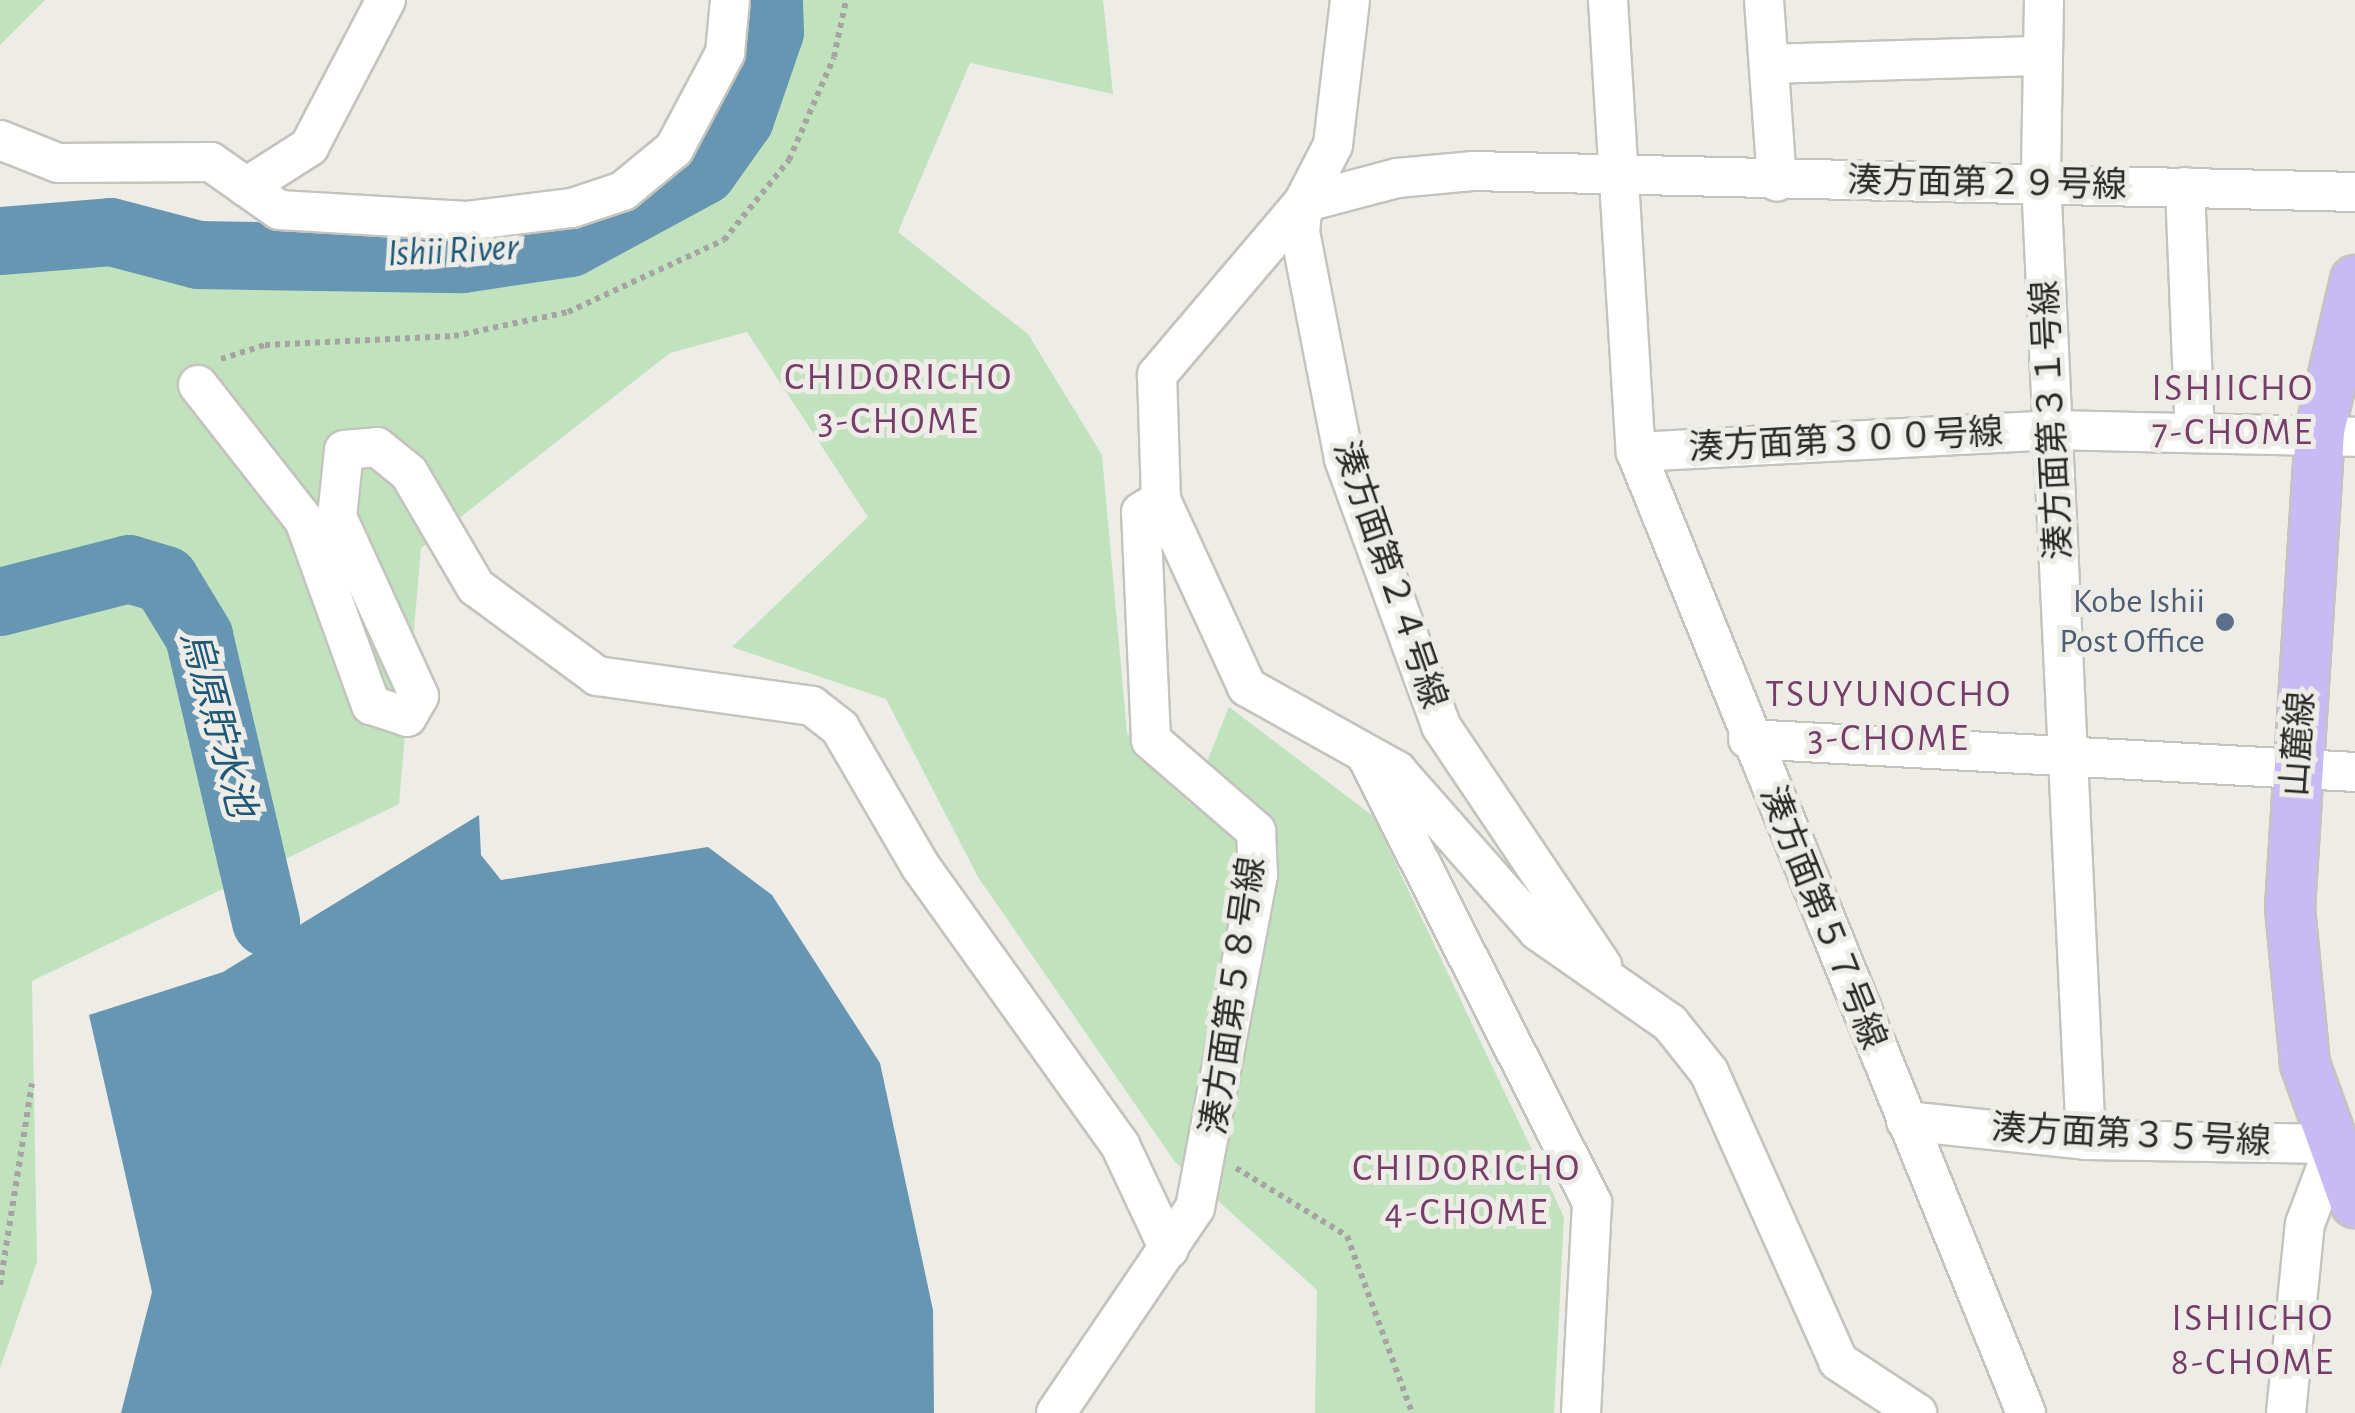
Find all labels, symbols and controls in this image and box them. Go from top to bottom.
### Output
street label: 湊方面第２９号線 [1847,161,2127,207]
water label: Ishii River [386,226,520,278]
street label: 湊方面第３１号線 [2025,279,2081,561]
district label: CHIDORICHO 3-CHOME [784,356,1014,446]
district label: ISHIICHO 7-CHOME [2151,367,2315,456]
street label: 湊方面第３００号線 [1688,412,2004,470]
street label: 湊方面第２４号線 [1324,436,1454,714]
place label: Kobe Ishii Post Office [2059,581,2205,663]
marker: Kobe Ishii Post Office [2214,611,2236,633]
water label: 烏原貯水池 [169,626,263,822]
district label: TSUYUNOCHO 3-CHOME [1765,673,2013,762]
street label: 山麓線 [2274,690,2324,798]
street label: 湊方面第５７号線 [1750,780,1894,1056]
street label: 湊方面第５８号線 [1194,854,1274,1138]
street label: 湊方面第３５号線 [1990,1108,2272,1164]
district label: CHIDORICHO 4-CHOME [1352,1147,1582,1236]
district label: ISHIICHO 8-CHOME [2171,1297,2335,1386]

